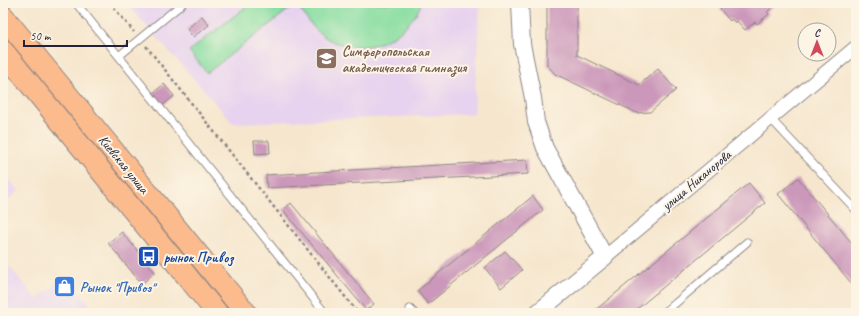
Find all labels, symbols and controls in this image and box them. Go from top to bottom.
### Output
scale bar [24,22,127,48]
north arrow [797,22,837,62]
text: С [814,25,821,39]
text: 50 m [30,28,52,44]
place label: Симферопольская академическая гимназия [342,43,467,77]
school or university icon: Симферопольская академическая гимназия [313,46,339,72]
street label: Киевская улица [95,132,153,198]
street label: улица Никанорова [658,146,735,215]
bus stop icon: рынок Привоз [136,244,162,270]
place label: рынок Привоз [164,249,235,267]
shop icon: Рынок "Привоз" [51,274,77,300]
place label: Рынок "Привоз" [80,279,158,296]

